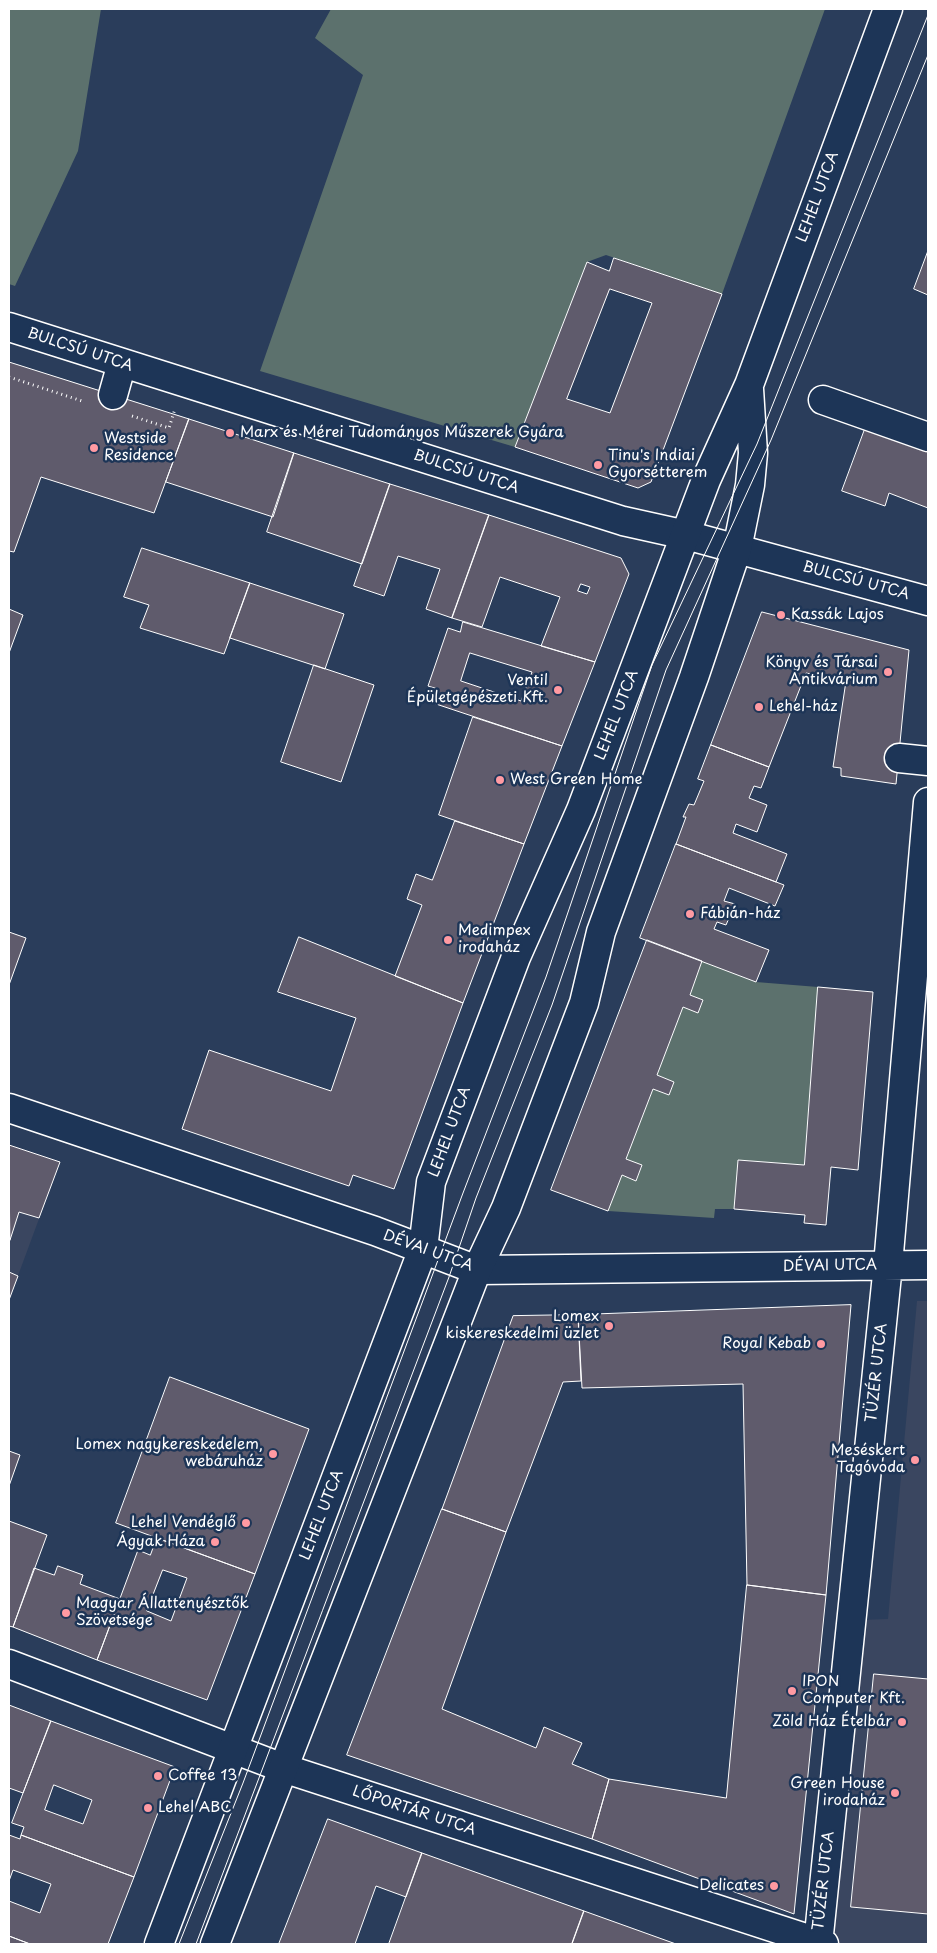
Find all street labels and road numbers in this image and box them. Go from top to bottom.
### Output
street label: LEHEL UTCA [793,149,843,245]
street label: BULCSÚ UTCA [25,324,135,376]
street label: BULCSÚ UTCA [411,446,521,498]
street label: BULCSÚ UTCA [801,558,911,604]
street label: LEHEL UTCA [592,667,642,763]
street label: LEHEL UTCA [425,1084,475,1180]
street label: DÉVAI UTCA [381,1226,475,1276]
street label: DÉVAI UTCA [783,1256,877,1276]
street label: TÜZÉR UTCA [863,1322,891,1424]
street label: LEHEL UTCA [297,1467,347,1563]
street label: LŐPORTÁR UTCA [350,1783,478,1839]
street label: TÜZÉR UTCA [810,1830,838,1932]

